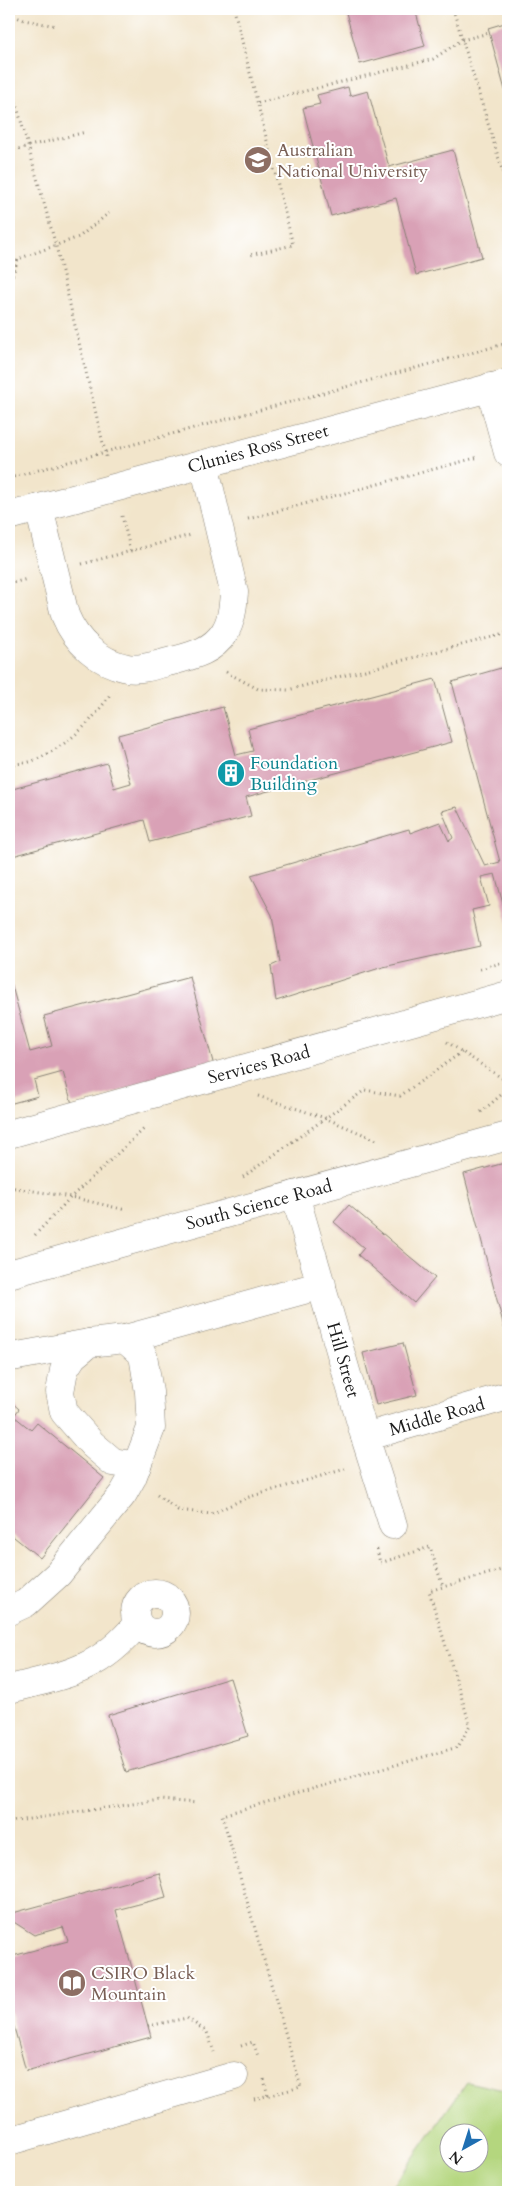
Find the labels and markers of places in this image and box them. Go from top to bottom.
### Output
place label: Australian National University [277,138,429,184]
school or university icon: Australian National University [243,145,273,175]
place label: Foundation Building [250,751,339,797]
building icon: Foundation Building [216,758,246,788]
place label: CSIRO Black Mountain [91,1961,196,2007]
library icon: CSIRO Black Mountain [57,1968,87,1998]

